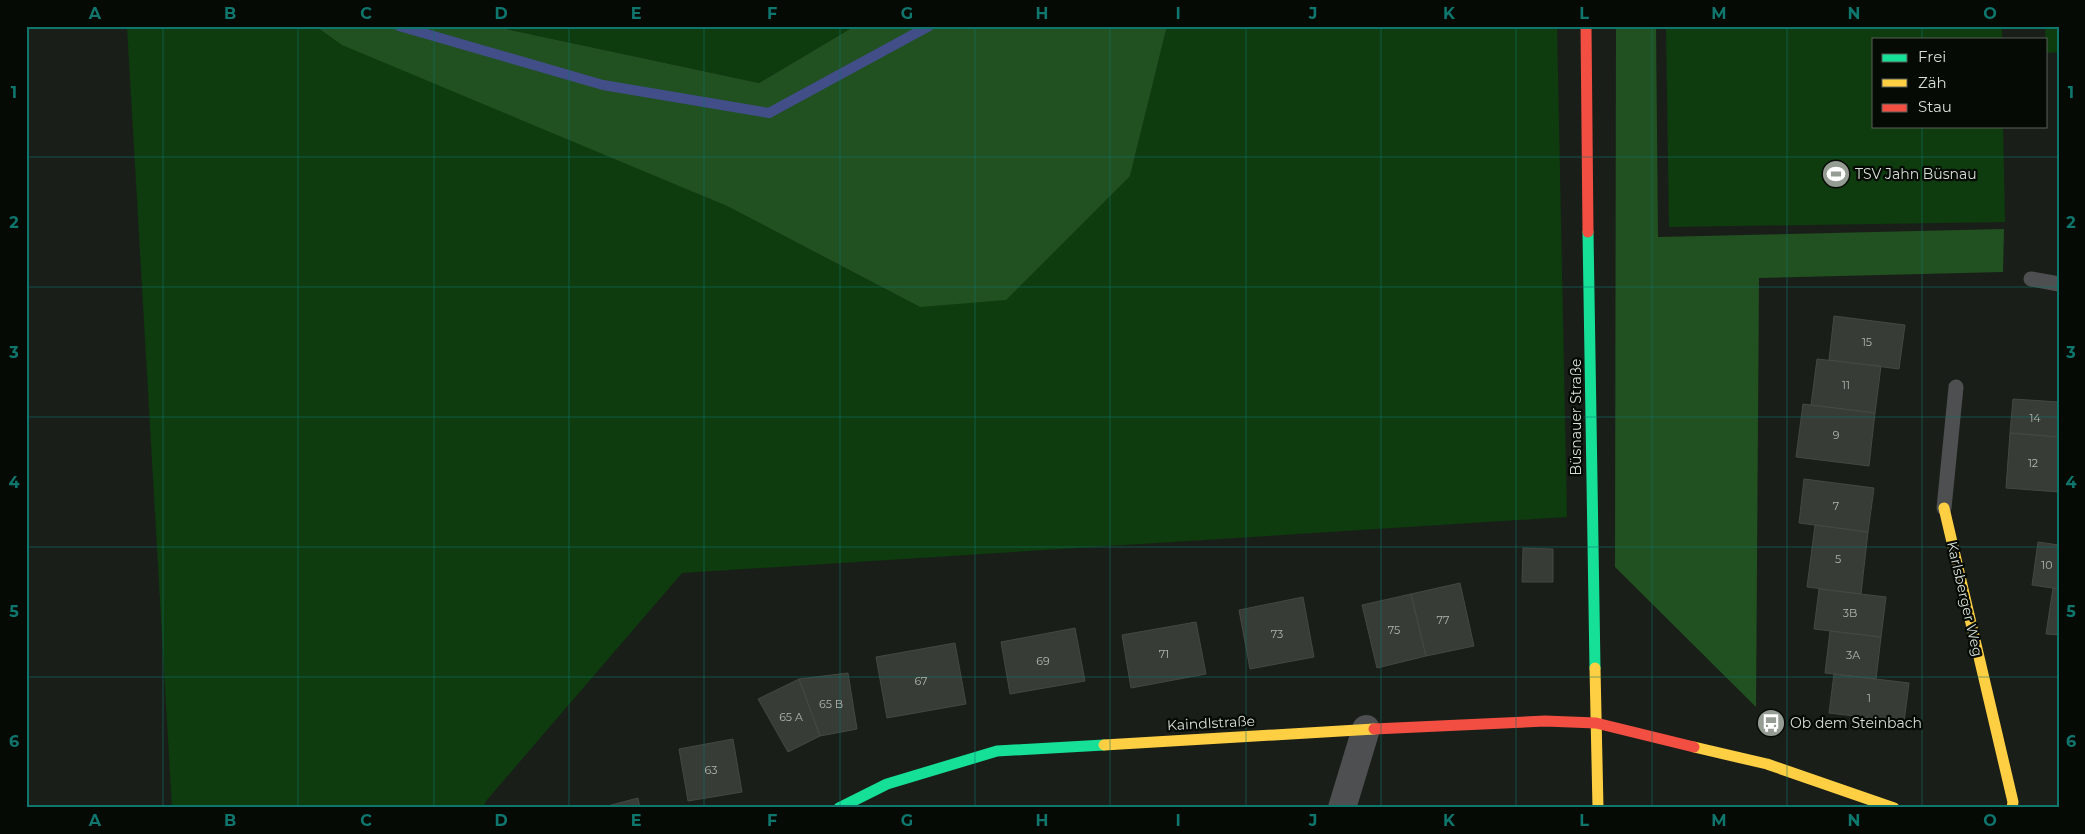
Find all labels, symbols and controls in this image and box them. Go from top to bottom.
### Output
text: A [88,4,102,23]
text: B [224,4,236,23]
text: C [360,4,372,23]
text: D [494,4,508,23]
text: E [631,4,641,23]
text: F [767,4,777,23]
text: G [901,4,913,23]
text: H [1036,4,1048,23]
text: I [1175,4,1181,23]
text: J [1308,4,1317,23]
text: K [1443,4,1456,23]
text: L [1579,4,1589,23]
text: M [1711,4,1727,23]
text: N [1848,4,1860,23]
text: O [1983,4,1997,23]
legend [1872,38,2048,128]
text: Frei [1918,47,1946,66]
text: Zäh [1918,73,1947,92]
text: 1 [11,83,17,102]
text: 1 [2068,83,2074,102]
text: Stau [1918,97,1952,116]
sports icon: TSV Jahn Büsnau [1821,159,1851,189]
place label: TSV Jahn Büsnau [1855,165,1977,183]
text: 2 [9,213,19,232]
text: 2 [2066,213,2076,232]
house number: 15 [1862,335,1872,349]
text: 3 [8,343,19,362]
text: 3 [2065,343,2076,362]
street label: Büsnauer Straße [1567,358,1585,476]
house number: 11 [1842,378,1850,392]
house number: 14 [2029,411,2041,425]
house number: 9 [1833,428,1840,442]
house number: 12 [2028,456,2038,470]
text: 4 [8,473,20,492]
text: 4 [2065,473,2077,492]
house number: 7 [1833,499,1839,513]
street label: Karlsberger Weg [1943,540,1987,658]
house number: 5 [1835,552,1841,566]
house number: 10 [2041,558,2053,572]
text: 5 [9,602,19,621]
text: 5 [2066,602,2076,621]
house number: 3B [1843,606,1857,620]
house number: 77 [1437,613,1449,627]
house number: 75 [1388,623,1400,637]
house number: 73 [1271,627,1283,641]
house number: 71 [1159,647,1169,661]
house number: 3A [1846,648,1860,662]
house number: 69 [1036,654,1050,668]
house number: 67 [914,674,928,688]
house number: 1 [1867,691,1871,705]
house number: 65 B [819,697,843,711]
bus stop icon: Ob dem Steinbach [1756,708,1786,738]
house number: 65 A [779,710,803,724]
street label: Kaindlstraße [1167,712,1255,734]
place label: Ob dem Steinbach [1790,714,1922,732]
text: 6 [9,732,19,751]
text: 6 [2066,732,2076,751]
house number: 63 [705,763,717,777]
text: A [88,811,102,830]
text: B [224,811,236,830]
text: C [360,811,372,830]
text: D [494,811,508,830]
text: E [631,811,641,830]
text: F [767,811,777,830]
text: G [901,811,913,830]
text: H [1036,811,1048,830]
text: I [1175,811,1181,830]
text: J [1308,811,1317,830]
text: K [1443,811,1456,830]
text: L [1579,811,1589,830]
text: M [1711,811,1727,830]
text: N [1848,811,1860,830]
text: O [1983,811,1997,830]

